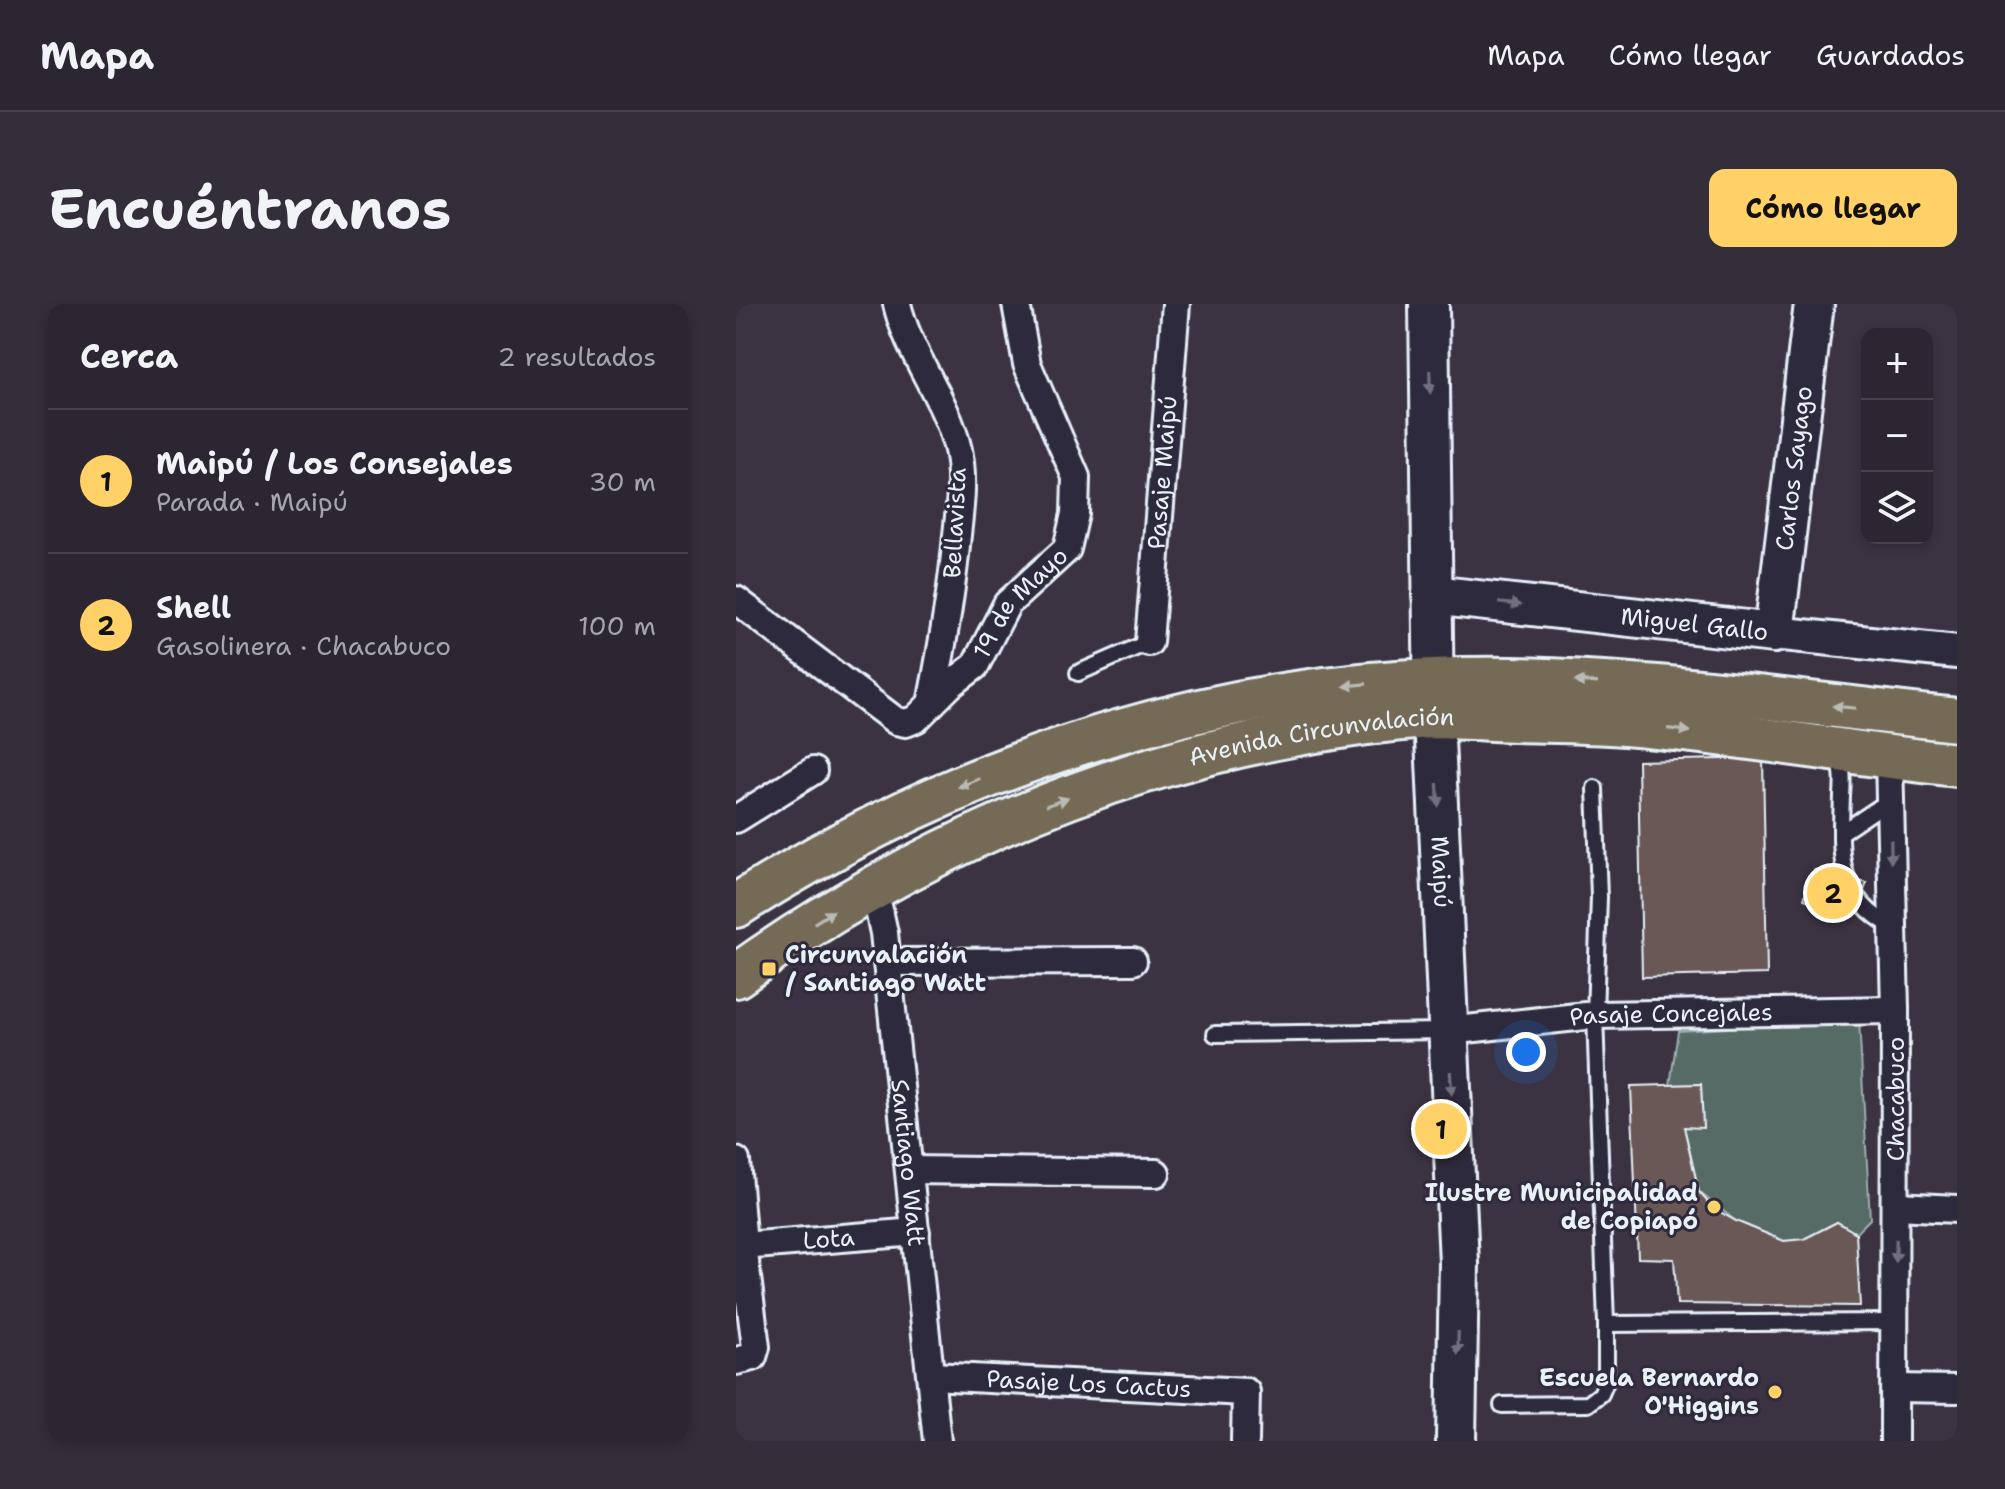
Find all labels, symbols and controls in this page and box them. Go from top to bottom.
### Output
text: Mapa [40,30,154,81]
text: Mapa [1487,36,1565,74]
text: Cómo llegar [1609,36,1772,74]
text: Guardados [1816,36,1965,74]
button: Cómo llegar [1709,169,1957,247]
text: Encuéntranos [48,171,451,246]
map controls [1861,328,1933,544]
button: + [1861,328,1933,400]
text: Cerca [80,333,178,379]
text: 2 resultados [497,339,656,374]
one-way arrow [1423,370,1436,395]
street label: Carlos Sayago [1768,384,1820,553]
street label: Pasaje Maipú [1140,395,1185,551]
button: − [1861,400,1933,472]
text: Maipú / Los Consejales [156,443,513,484]
text: 1 [100,464,112,499]
text: 30 m [589,464,656,499]
street label: Bellavista [936,467,974,579]
button: layers [1861,472,1933,544]
text: Parada · Maipú [156,484,348,519]
street label: 19 de Mayo [966,540,1075,664]
text: Shell [156,587,231,628]
one-way arrow [1497,597,1522,610]
street label: Miguel Gallo [1619,600,1770,648]
text: 2 [97,608,115,643]
text: 100 m [578,608,656,643]
text: Gasolinera · Chacabuco [156,628,451,663]
one-way arrow [1573,675,1598,688]
one-way arrow [1342,679,1367,692]
street label: Avenida Circunvalación [1185,701,1455,774]
one-way arrow [1831,701,1856,714]
one-way arrow [1667,724,1692,737]
one-way arrow [957,776,981,789]
one-way arrow [1431,783,1444,808]
one-way arrow [1045,795,1069,808]
street label: Maipú [1423,835,1459,908]
one-way arrow [1885,839,1897,864]
pin: 2 [1807,863,1859,923]
one-way arrow [813,910,835,924]
place label: Circunvalación / Santiago Watt [785,939,986,999]
marker: Circunvalación / Santiago Watt [760,960,778,978]
street label: Pasaje Concejales [1568,996,1773,1034]
your location [1506,1032,1546,1072]
street label: Chacabuco [1880,1037,1912,1161]
one-way arrow [1444,1071,1457,1096]
street label: Santiago Watt [883,1077,933,1248]
pin: 1 [1415,1099,1467,1159]
place label: Ilustre Municipalidad de Copiapó [1425,1177,1698,1237]
marker: Ilustre Municipalidad de Copiapó [1705,1198,1723,1216]
street label: Lota [802,1221,856,1257]
one-way arrow [1890,1239,1902,1264]
one-way arrow [1452,1331,1465,1356]
place label: Escuela Bernardo O'Higgins [1539,1362,1759,1422]
street label: Pasaje Los Cactus [986,1363,1192,1405]
marker: Escuela Bernardo O'Higgins [1766,1383,1784,1401]

